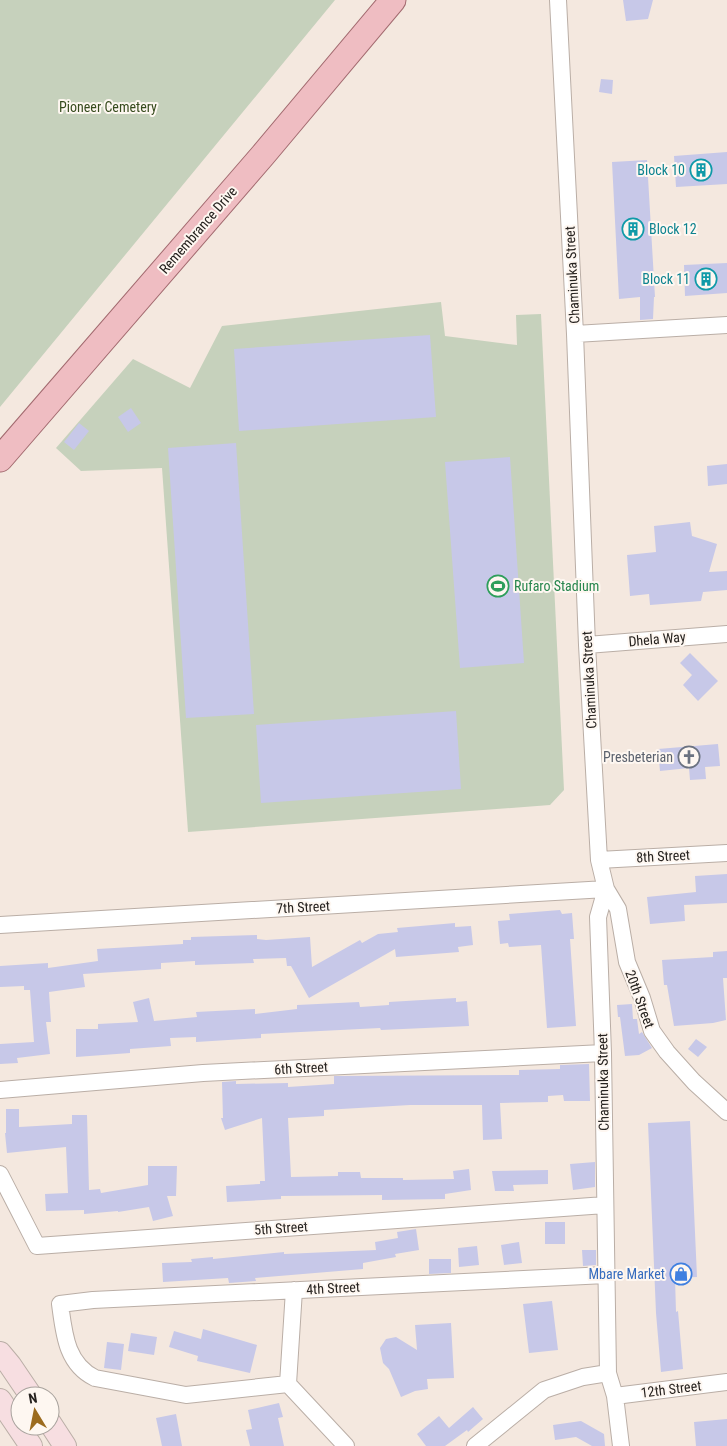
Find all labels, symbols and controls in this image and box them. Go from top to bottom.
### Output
park label: Pioneer Cemetery [59,99,157,115]
building icon: Block 10 [689,158,713,182]
place label: Block 10 [637,162,685,178]
street label: Remembrance Drive [156,183,240,277]
building icon: Block 12 [621,217,645,241]
place label: Block 12 [649,221,697,237]
street label: Chaminuka Street [561,226,583,324]
building icon: Block 11 [694,267,718,291]
place label: Block 11 [642,271,690,287]
sports icon: Rufaro Stadium [486,574,510,598]
place label: Rufaro Stadium [514,578,599,594]
street label: Dhela Way [628,629,686,649]
street label: Chaminuka Street [578,631,600,729]
church icon: Presbeterian [677,745,701,769]
place label: Presbeterian [603,749,673,765]
street label: 8th Street [636,847,690,865]
street label: 7th Street [276,898,330,916]
street label: 20th Street [622,968,658,1030]
street label: Chaminuka Street [594,1033,612,1131]
street label: 6th Street [274,1059,328,1077]
street label: 5th Street [254,1218,308,1238]
shop icon: Mbare Market [669,1262,693,1286]
place label: Mbare Market [588,1266,665,1282]
street label: 4th Street [306,1279,360,1297]
street label: 12th Street [640,1377,702,1401]
north arrow [10,1386,60,1436]
text: N [27,1390,38,1407]

